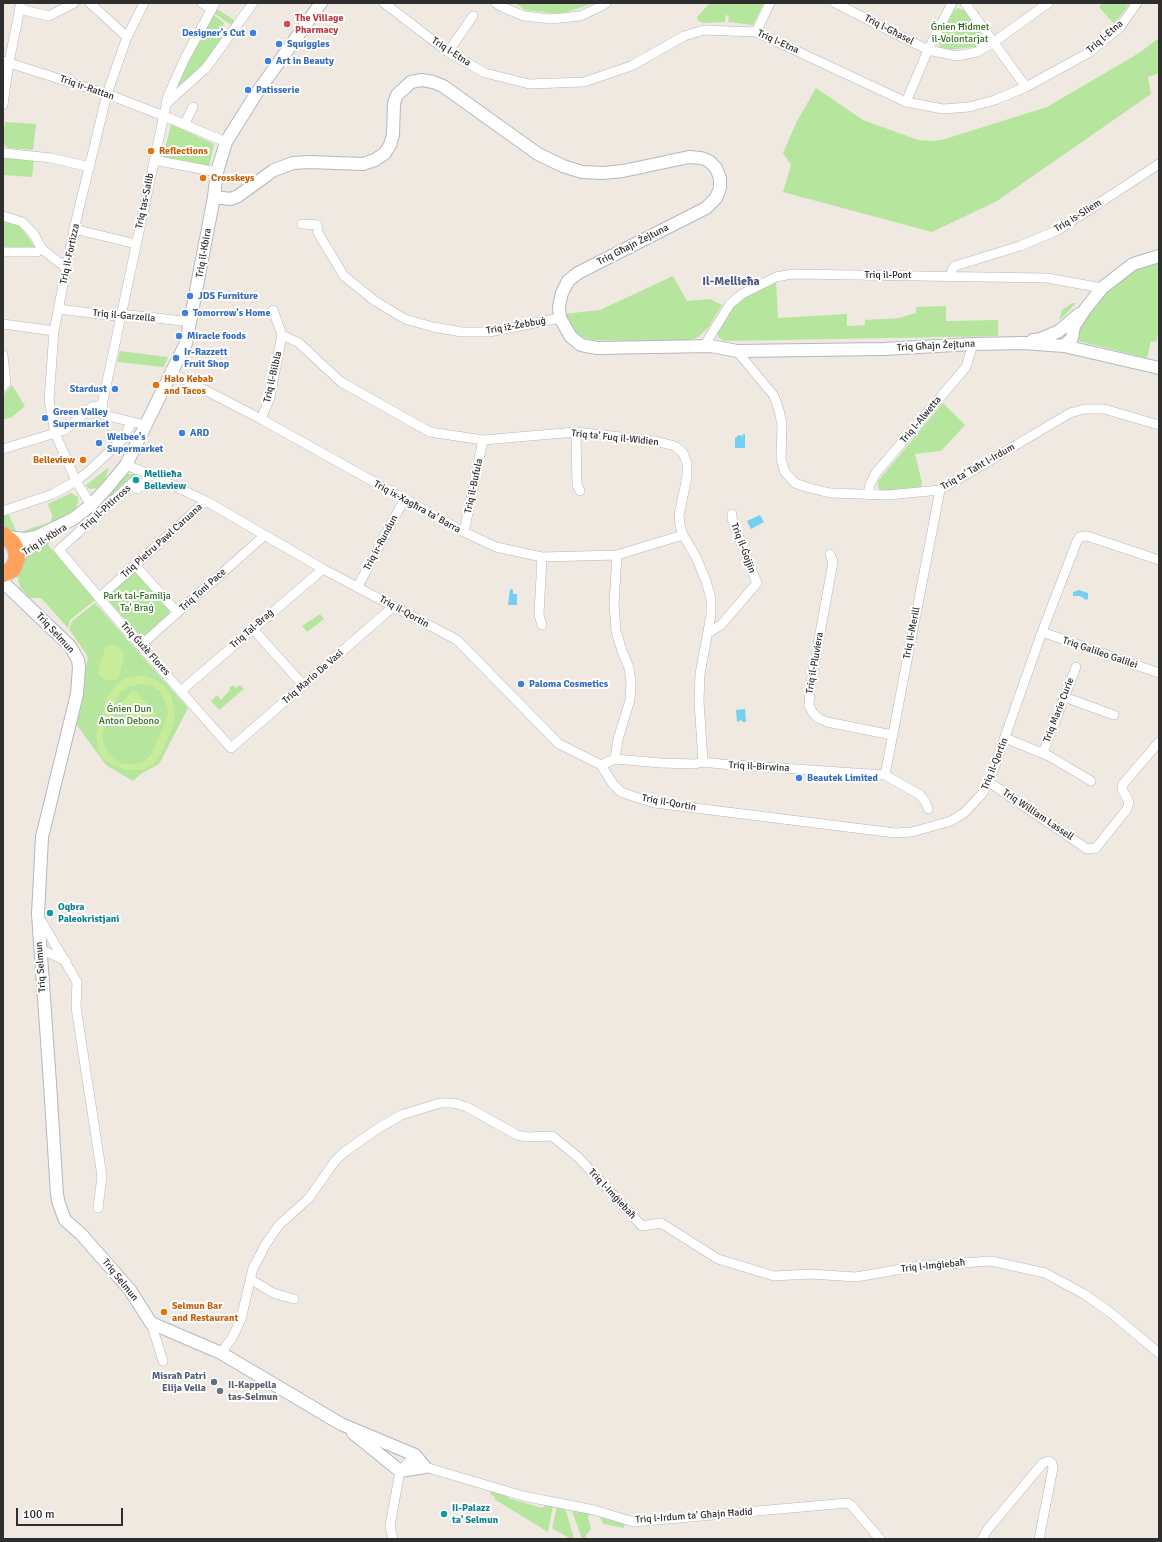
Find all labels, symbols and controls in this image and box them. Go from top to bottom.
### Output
place label: The Village Pharmacy [295,12,343,36]
street label: Triq l-Għasel [862,12,916,48]
street label: Triq l-Etna [1084,18,1126,56]
marker: The Village Pharmacy [282,19,292,29]
park label: Ġnien Ħidmet il-Volontarjat [931,21,989,44]
place label: Designer's Cut [182,27,245,39]
street label: Triq l-Etna [755,27,801,57]
marker: Designer's Cut [248,28,258,38]
street label: Triq l-Etna [429,35,473,69]
place label: Squiggles [287,38,330,50]
marker: Squiggles [274,39,284,49]
place label: Art in Beauty [276,55,334,67]
marker: Art in Beauty [263,56,273,66]
street label: Triq ir-Rattan [58,73,116,103]
place label: Patisserie [256,84,299,96]
marker: Patisserie [243,85,253,95]
place label: Reflections [159,145,208,157]
marker: Reflections [146,146,156,156]
street label: Triq tas-Salib [133,172,157,230]
place label: Crosskeys [211,172,254,184]
marker: Crosskeys [198,173,208,183]
street label: Triq is-Sliem [1052,197,1104,235]
street label: Triq Għajn Żejtuna [595,222,671,268]
street label: Triq il-Fortizza [58,223,82,285]
street label: Triq il-Kbira [194,227,214,279]
street label: Triq il-Pont [864,269,912,281]
district label: Il-Mellieħa [702,275,760,289]
place label: JDS Furniture [198,290,258,302]
marker: JDS Furniture [185,291,195,301]
street label: Triq il-Garzella [92,307,156,325]
place label: Tomorrow's Home [193,307,270,319]
marker: Tomorrow's Home [180,308,190,318]
street label: Triq iż-Żebbuġ [485,315,547,337]
place label: Miracle foods [187,330,246,342]
marker: Miracle foods [174,331,184,341]
street label: Triq Għajn Żejtuna [896,338,976,354]
place label: Ir-Razzett Fruit Shop [184,346,229,370]
street label: Triq il-Bilbla [261,350,285,404]
marker: Ir-Razzett Fruit Shop [171,353,181,363]
place label: Halo Kebab and Tacos [164,373,213,396]
marker: Halo Kebab and Tacos [151,380,161,390]
place label: Stardust [70,383,107,395]
marker: Stardust [110,384,120,394]
street label: Triq l-Alwetta [898,394,944,446]
place label: Green Valley Supermarket [53,406,109,430]
marker: Green Valley Supermarket [40,413,50,423]
place label: ARD [190,427,209,439]
street label: Triq ta' Fuq il-Widien [571,427,659,449]
marker: ARD [177,428,187,438]
place label: Welbee's Supermarket [107,431,163,454]
marker: Welbee's Supermarket [94,438,104,448]
street label: Triq ta' Taħt l-Irdum [939,441,1017,493]
place label: Belleview [33,454,75,466]
marker: Belleview [78,455,88,465]
street label: Triq il-Bufula [462,457,486,515]
place label: Mellieħa Belleview [144,468,186,492]
marker: Mellieħa Belleview [131,475,141,485]
street label: Triq ix-Xagħra ta' Barra [371,478,463,536]
street label: Triq il-Pitirross [78,482,134,534]
street label: Triq Pietru Pawl Caruana [119,501,205,581]
street label: Triq ir-Rundun [361,513,401,573]
street label: Triq il-Ġojjin [728,521,758,575]
street label: Triq il-Kbira [21,522,69,558]
street label: Triq Toni Pace [177,566,229,614]
park label: Park tal-Familja Ta' Braġ [103,590,171,614]
street label: Triq il-Qortin [377,593,431,631]
street label: Triq il-Merill [901,606,923,660]
street label: Triq Tal-Braġ [228,607,276,651]
street label: Triq Selmun [33,610,77,656]
street label: Triq Ġużè Flores [118,620,172,678]
street label: Triq il-Pluviera [804,631,826,695]
street label: Triq Galileo Galilei [1061,635,1139,671]
street label: Triq Mario De Vasi [280,647,346,707]
street label: Triq Marie Curie [1041,676,1077,744]
place label: Paloma Cosmetics [529,678,608,690]
marker: Paloma Cosmetics [516,679,526,689]
park label: Ġnien Dun Anton Debono [99,703,159,726]
street label: Triq il-Qortin [979,736,1011,792]
street label: Triq il-Birwina [728,759,790,775]
place label: Beautek Limited [807,772,878,784]
marker: Beautek Limited [794,773,804,783]
street label: Triq William Lassell [1000,787,1076,843]
street label: Triq il-Qortin [641,792,697,814]
place label: Oqbra Paleokristjani [58,901,119,924]
marker: Oqbra Paleokristjani [45,908,55,918]
street label: Triq Selmun [33,941,49,993]
street label: Triq l-Imġiebaħ [586,1166,638,1222]
street label: Triq Selmun [99,1256,141,1304]
street label: Triq l-Imġiebaħ [900,1257,966,1275]
place label: Selmun Bar and Restaurant [172,1300,238,1324]
marker: Selmun Bar and Restaurant [159,1307,169,1317]
place label: Misraħ Patri Elija Vella [152,1370,206,1394]
marker: Misraħ Patri Elija Vella [209,1377,219,1387]
place label: Il-Kappella tas-Selmun [228,1379,278,1402]
marker: Il-Kappella tas-Selmun [215,1386,225,1396]
scale bar [18,1500,125,1526]
place label: Il-Palazz ta' Selmun [452,1502,498,1526]
street label: Triq l-Irdum ta' Għajn Ħadid [635,1506,753,1526]
text: 100 m [23,1507,55,1522]
marker: Il-Palazz ta' Selmun [439,1509,449,1519]

